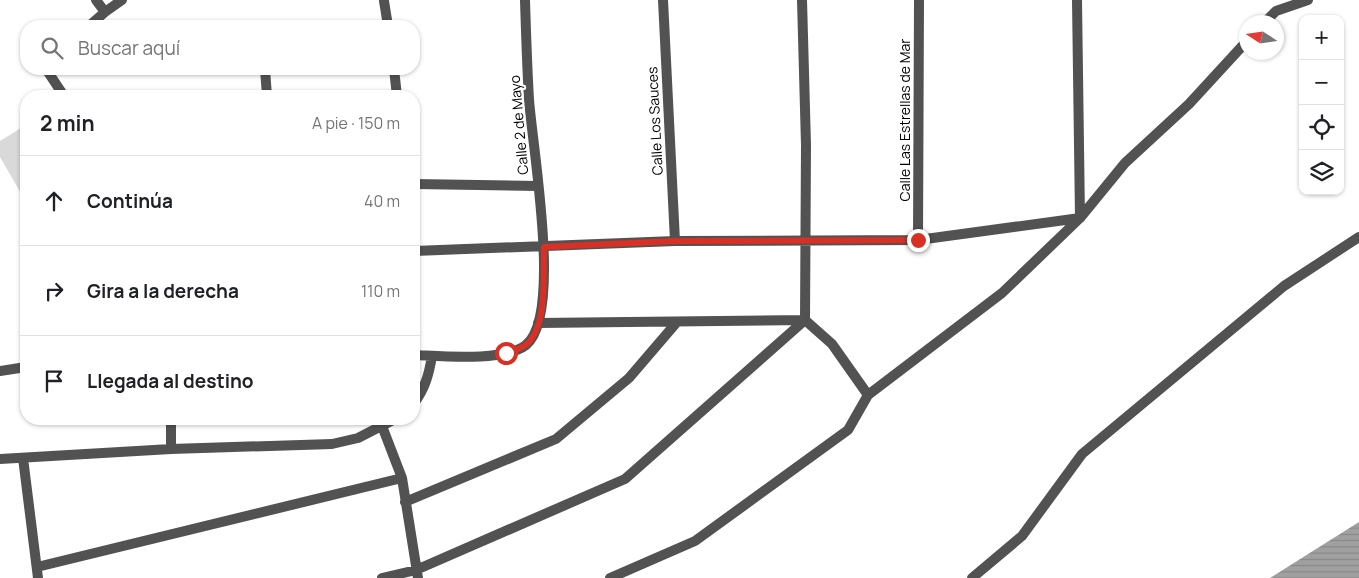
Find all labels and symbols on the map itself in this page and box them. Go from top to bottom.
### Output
north arrow [1239,15,1284,60]
street label: Calle Las Estrellas de Mar [895,39,914,201]
street label: Calle Los Sauces [642,66,667,176]
street label: Calle 2 de Mayo [505,74,532,176]
route end [907,229,930,252]
route start [495,342,518,365]

